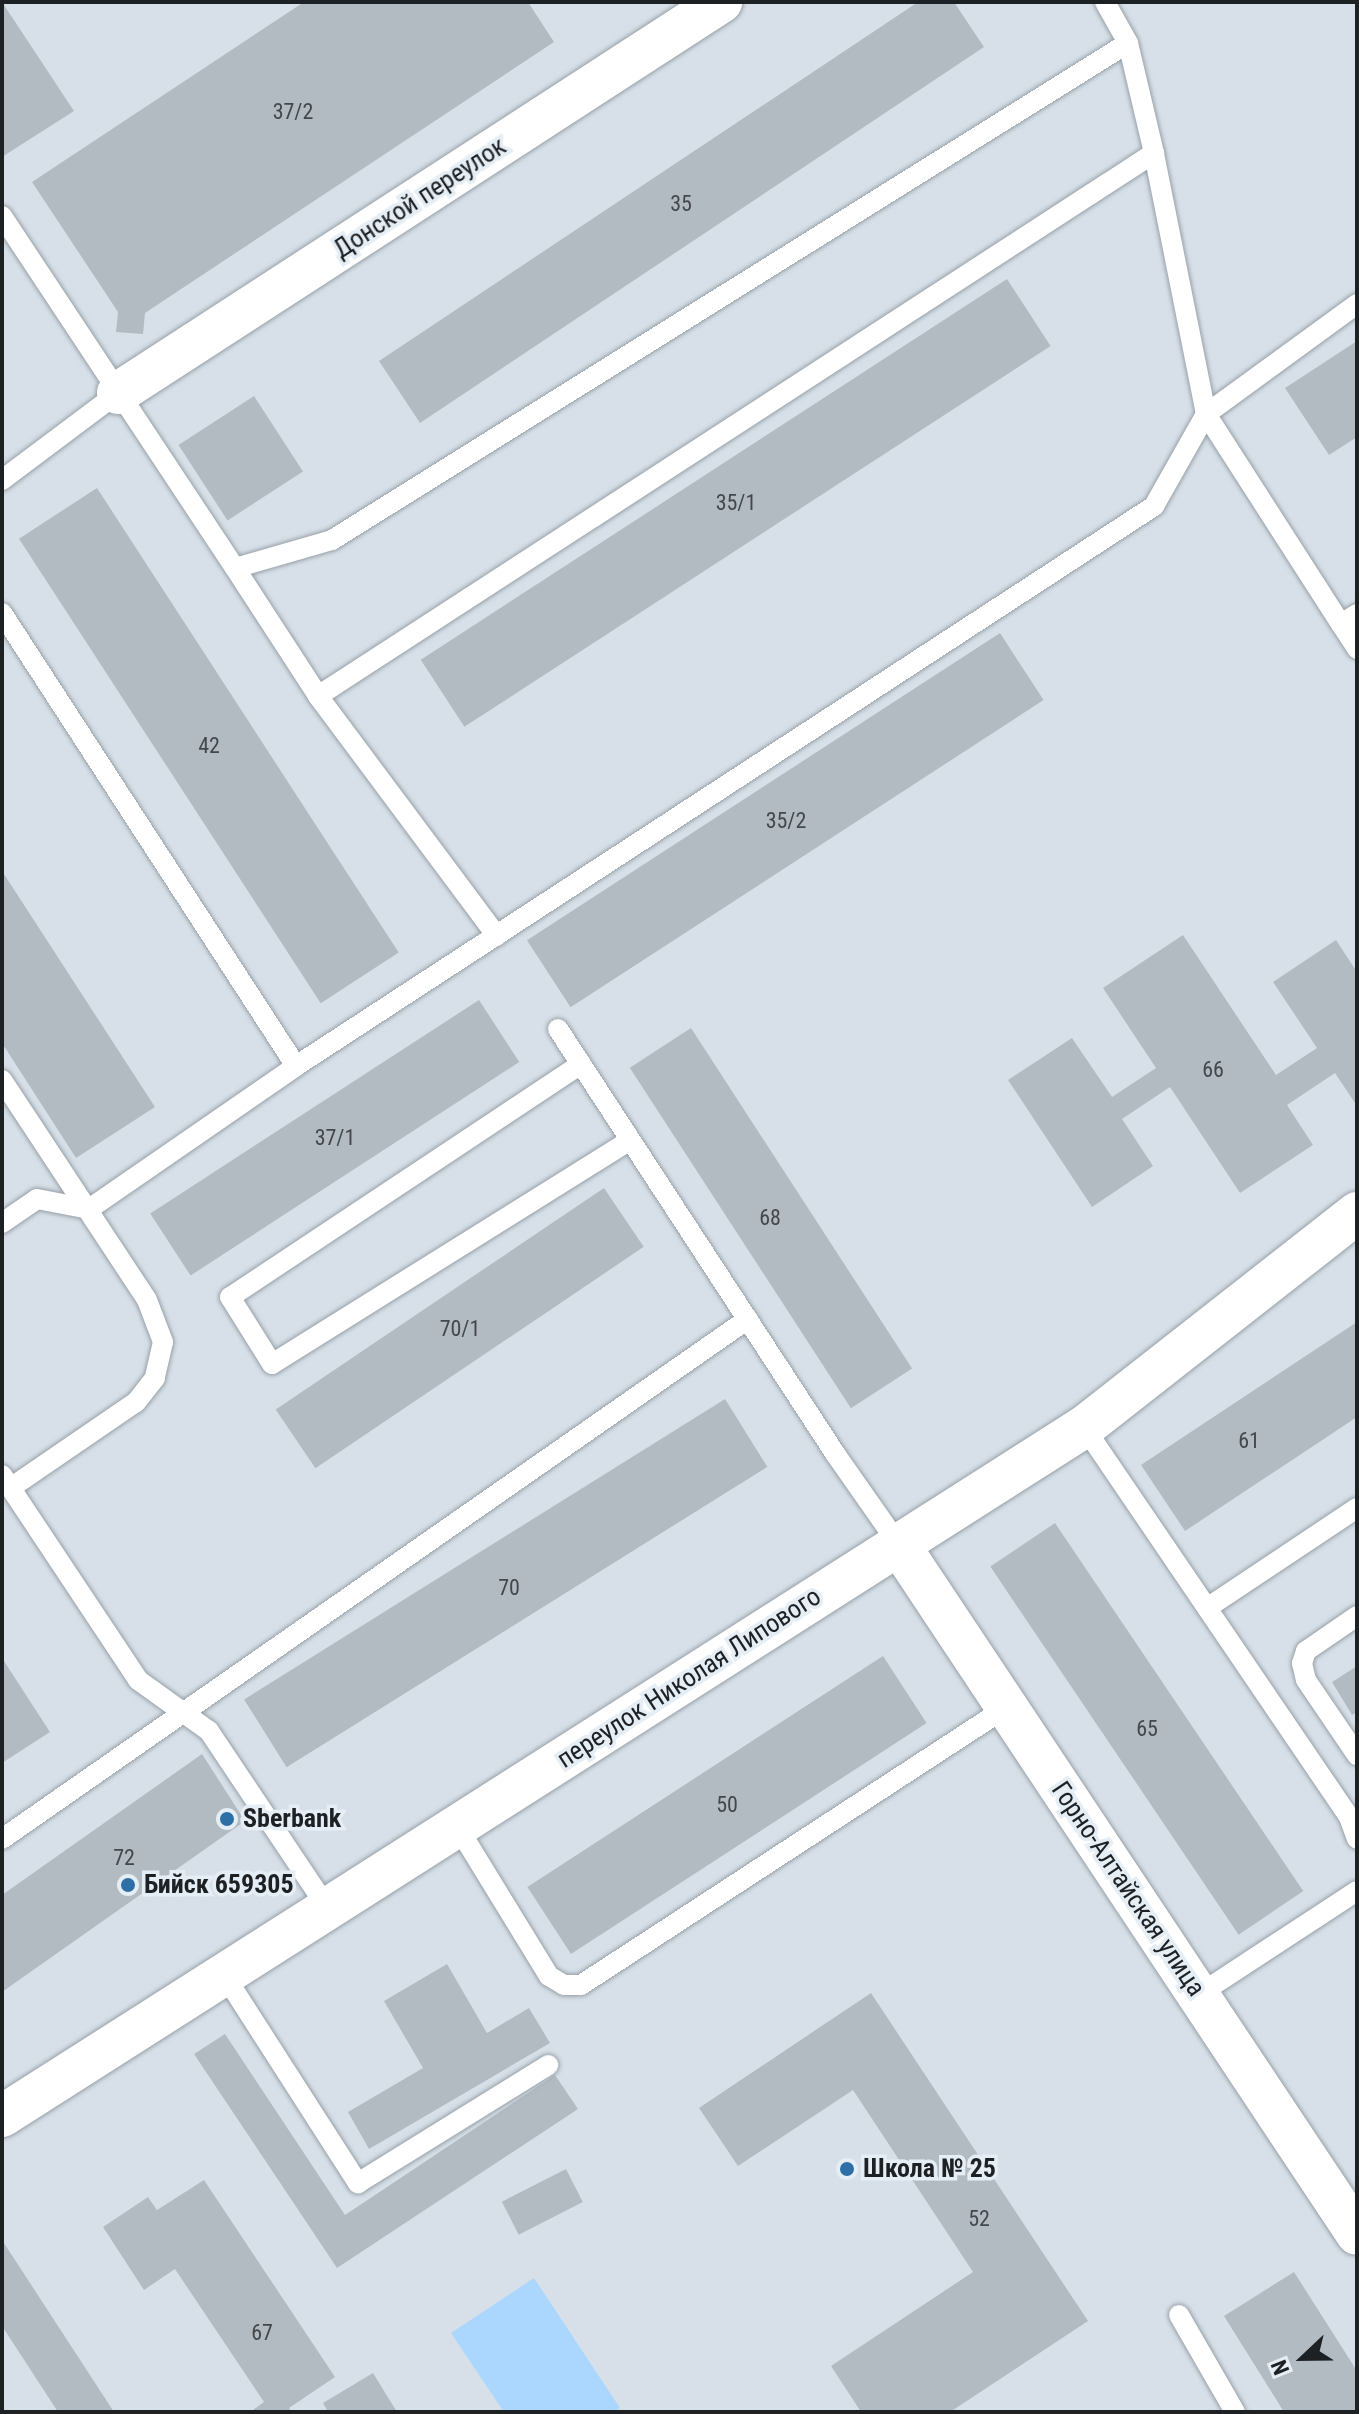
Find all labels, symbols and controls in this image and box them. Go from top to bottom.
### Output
house number: 37/2 [273,99,313,125]
street label: Донской переулок [328,131,512,265]
house number: 35 [670,191,692,217]
house number: 35/1 [716,490,756,516]
house number: 42 [198,733,220,759]
house number: 35/2 [766,808,806,834]
house number: 66 [1202,1057,1224,1083]
house number: 37/1 [315,1125,355,1151]
house number: 68 [759,1205,781,1231]
house number: 70/1 [440,1316,480,1342]
house number: 61 [1238,1428,1260,1454]
house number: 70 [498,1575,520,1601]
street label: переулок Николая Липового [551,1581,827,1775]
house number: 65 [1136,1716,1158,1742]
street label: Горно-Алтайская улица [1045,1776,1211,2002]
house number: 50 [716,1792,738,1818]
place label: Sberbank [243,1803,341,1835]
marker: Sberbank [218,1810,236,1828]
house number: 72 [113,1845,135,1871]
place label: Бийск 659305 [144,1869,294,1901]
marker: Бийск 659305 [119,1876,137,1894]
place label: Школа № 25 [863,2153,996,2185]
marker: Школа № 25 [838,2160,856,2178]
house number: 52 [968,2206,990,2232]
north arrow [1263,2318,1343,2398]
house number: 67 [251,2320,273,2346]
text: N [1266,2356,1294,2378]

